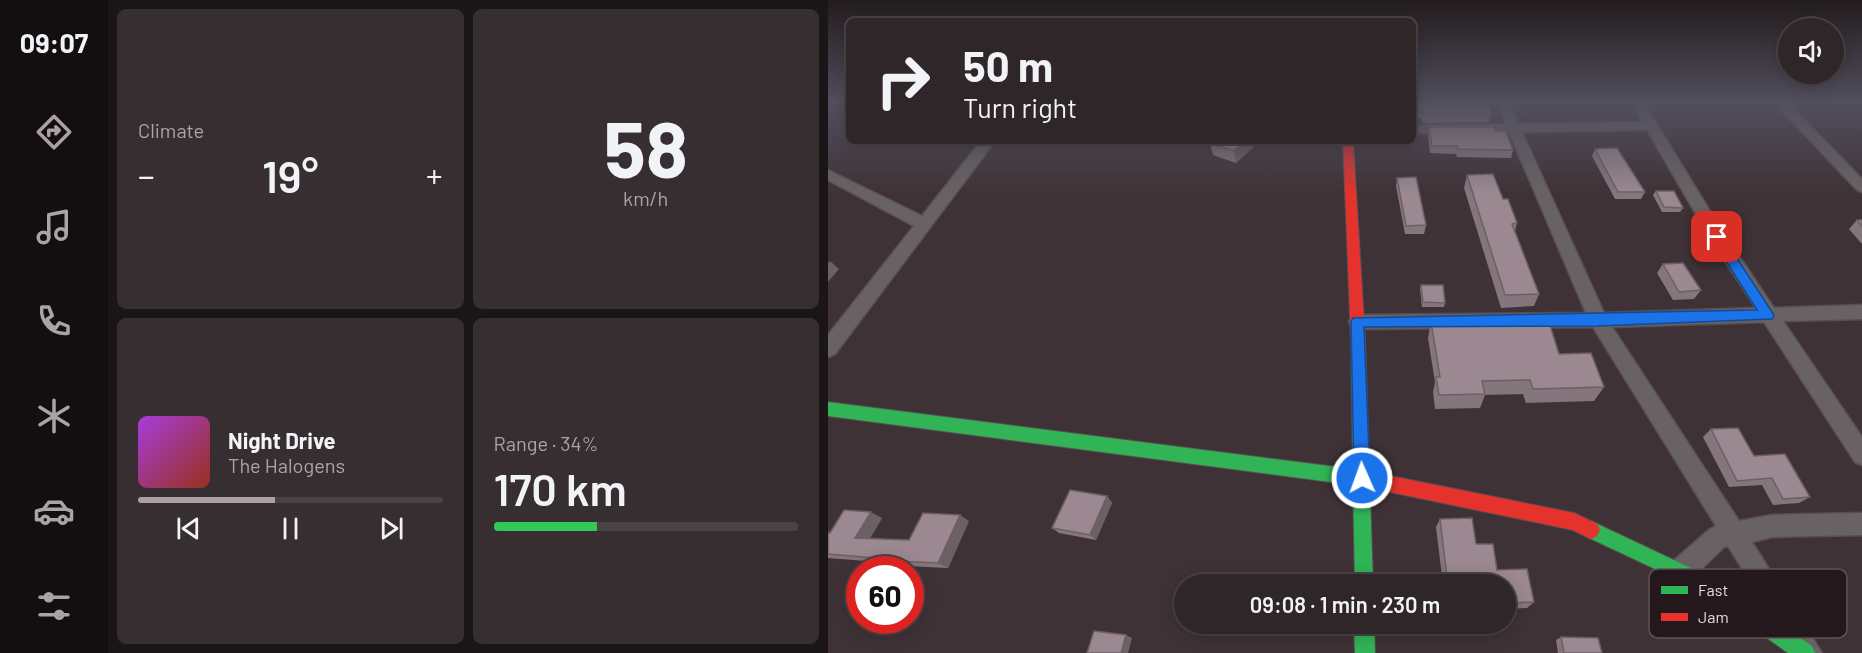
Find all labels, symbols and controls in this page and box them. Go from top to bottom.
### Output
map controls [1778,18,1844,84]
button: sound [1778,18,1844,84]
text: 09:07 [20,26,88,58]
text: 50 m [963,40,1053,90]
icon: right [864,42,942,120]
text: Turn right [963,91,1077,123]
text: 58 [604,100,688,194]
icon: directions [33,111,75,153]
text: Climate [138,118,204,142]
text: 19° [262,148,319,202]
text: − [138,155,155,195]
text: + [426,155,443,195]
text: km/h [623,186,668,210]
icon: music [33,206,75,248]
pin [1691,211,1742,262]
icon: arrive [1700,220,1733,253]
icon: phone [33,300,75,342]
icon: climate [33,395,75,437]
text: Night Drive [228,427,336,453]
text: Range · 34% [494,431,599,455]
position arrow [1330,446,1394,510]
text: The Halogens [228,453,345,477]
text: 170 km [494,461,627,515]
icon: car [33,490,75,532]
icon: previous [172,512,205,545]
icon: pause [274,512,307,545]
icon: next [375,512,408,545]
speed limit sign: 60 [846,556,924,634]
legend [1649,569,1847,638]
text: Fast [1698,580,1728,599]
icon: filters [33,585,75,627]
text: 09:08 · 1 min · 230 m [1250,591,1440,617]
text: Jam [1698,607,1729,626]

